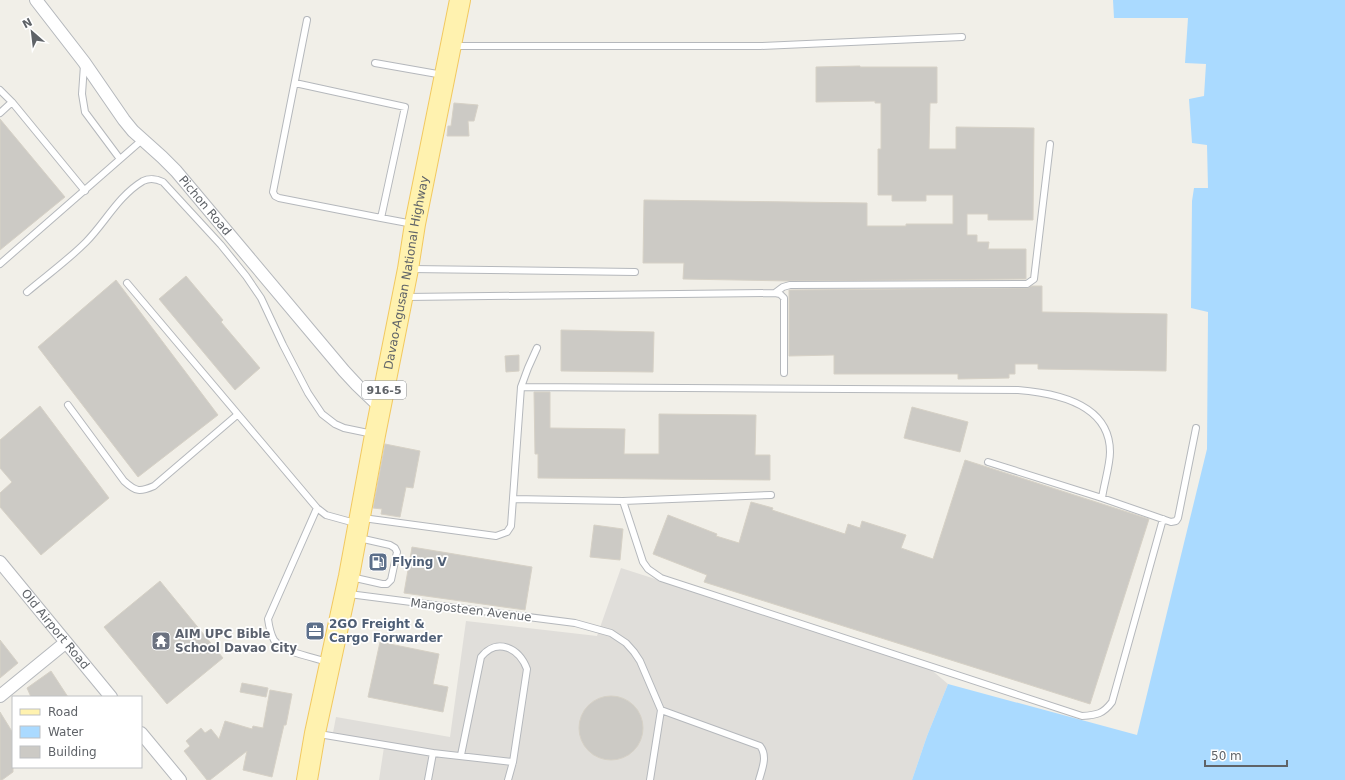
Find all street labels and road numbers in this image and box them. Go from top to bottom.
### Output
street label: Pichon Road [176,173,234,238]
street label: Davao-Agusan National Highway [381,175,432,371]
road number: 916-5 [362,381,406,399]
street label: Old Airport Road [18,586,92,672]
street label: Mangosteen Avenue [410,596,532,624]

